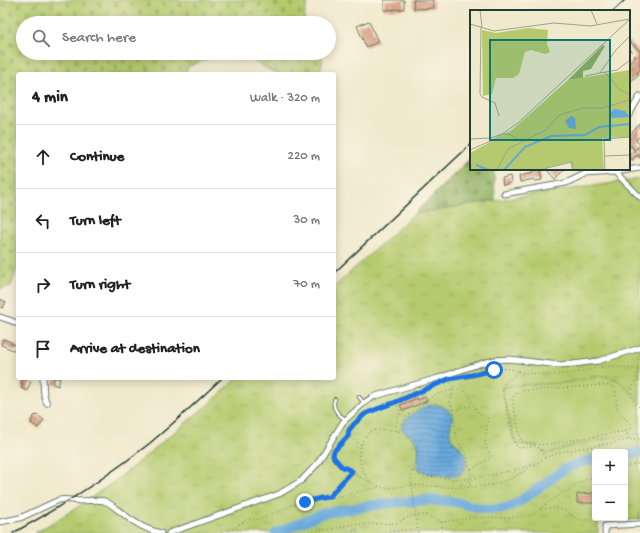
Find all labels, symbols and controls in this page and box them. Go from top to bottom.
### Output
inset map [470,10,630,170]
search box [16,16,336,60]
icon: search [30,27,52,49]
text: Search here [62,29,136,47]
text: 4 min [32,88,68,108]
text: Walk · 320 m [250,91,320,106]
icon: ahead [32,146,54,168]
text: Continue [70,148,124,166]
text: 220 m [288,149,320,164]
icon: left [32,210,54,232]
text: Turn left [70,212,121,230]
text: 30 m [294,213,320,228]
icon: right [32,274,54,296]
text: Turn right [70,276,130,294]
text: 70 m [294,277,320,292]
icon: arrive [32,338,54,360]
text: Arrive at destination [70,340,200,358]
route start [485,361,503,379]
map controls [592,449,628,521]
button: + [592,449,628,485]
button: − [592,485,628,521]
route end [296,493,314,511]

